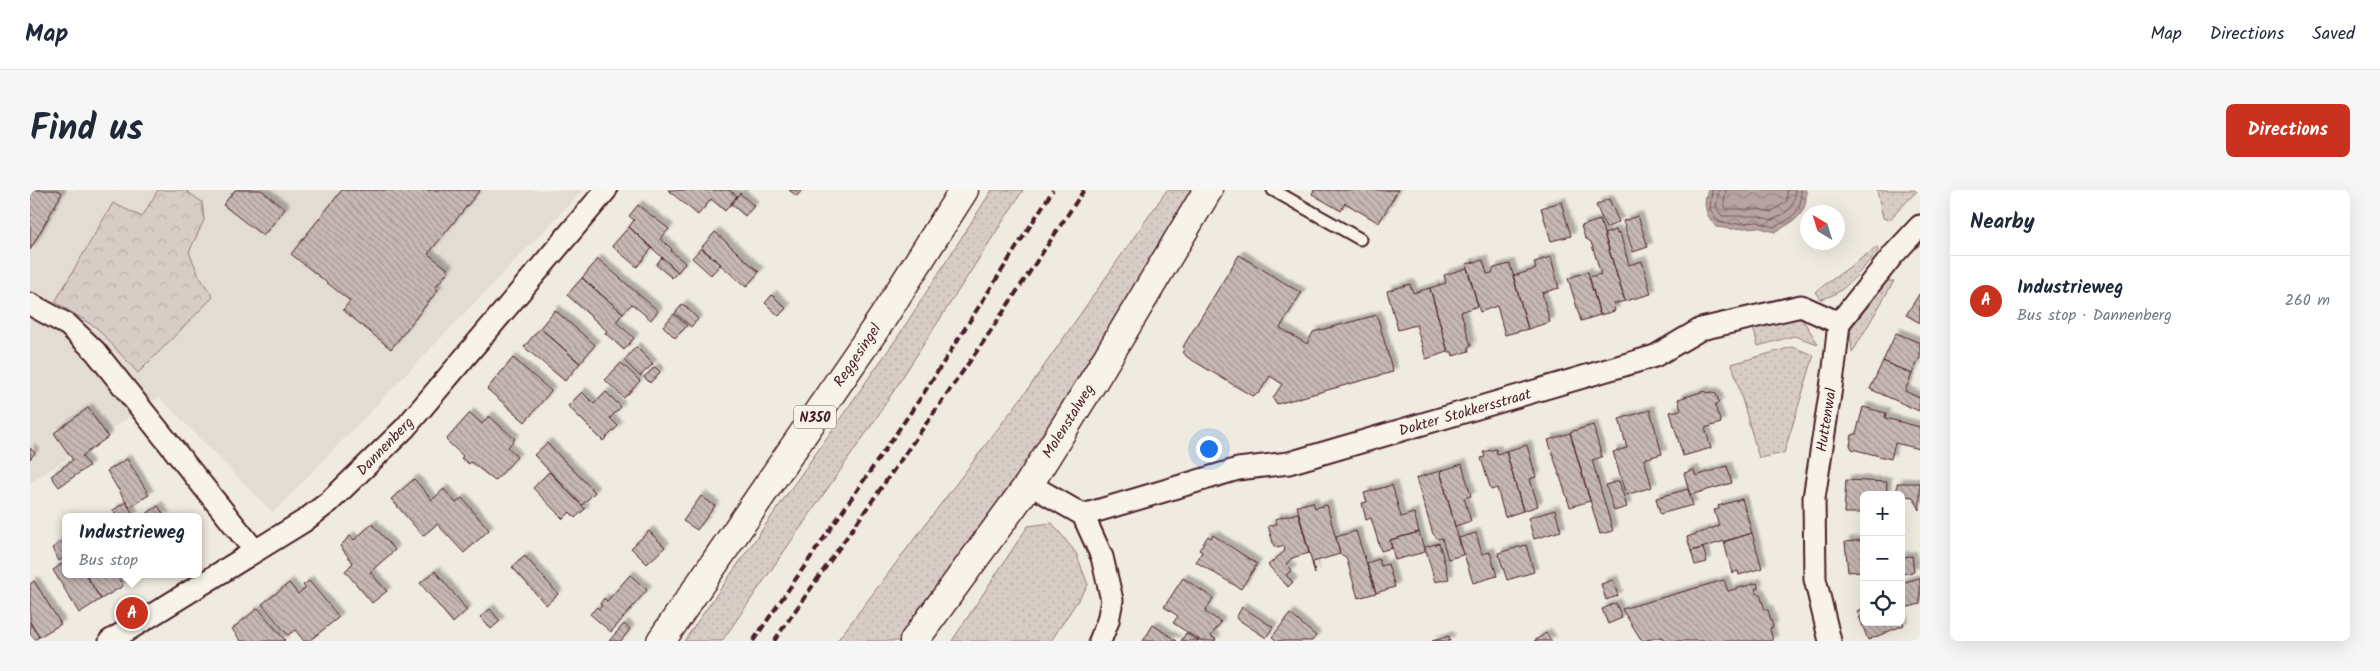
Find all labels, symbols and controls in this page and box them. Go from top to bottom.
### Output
text: Map [25,15,68,54]
text: Map [2150,20,2182,49]
text: Directions [2210,20,2284,49]
text: Saved [2312,20,2355,49]
text: Find us [30,102,143,158]
button: Directions [2226,104,2350,157]
north arrow [1800,205,1845,250]
text: Nearby [1970,206,2035,239]
text: Industrieweg [2017,273,2123,303]
text: A [1981,288,1991,313]
text: 260 m [2285,288,2330,313]
text: Bus stop · Dannenberg [2017,303,2172,328]
street label: Reggesingel [828,319,888,392]
street label: Molenstalweg [1036,380,1101,463]
street label: Dokter Stokkersstraat [1396,383,1535,443]
street label: Huttenwal [1810,386,1844,454]
road number: N350 [794,406,836,428]
street label: Dannenberg [351,412,420,482]
your location [1196,436,1222,462]
map controls [1860,491,1905,626]
button: + [1860,491,1905,536]
popup [62,513,202,578]
text: Industrieweg [79,518,185,548]
button: − [1860,536,1905,581]
text: Bus stop [79,548,138,573]
button: locate [1860,581,1905,626]
pin: A [116,594,148,632]

